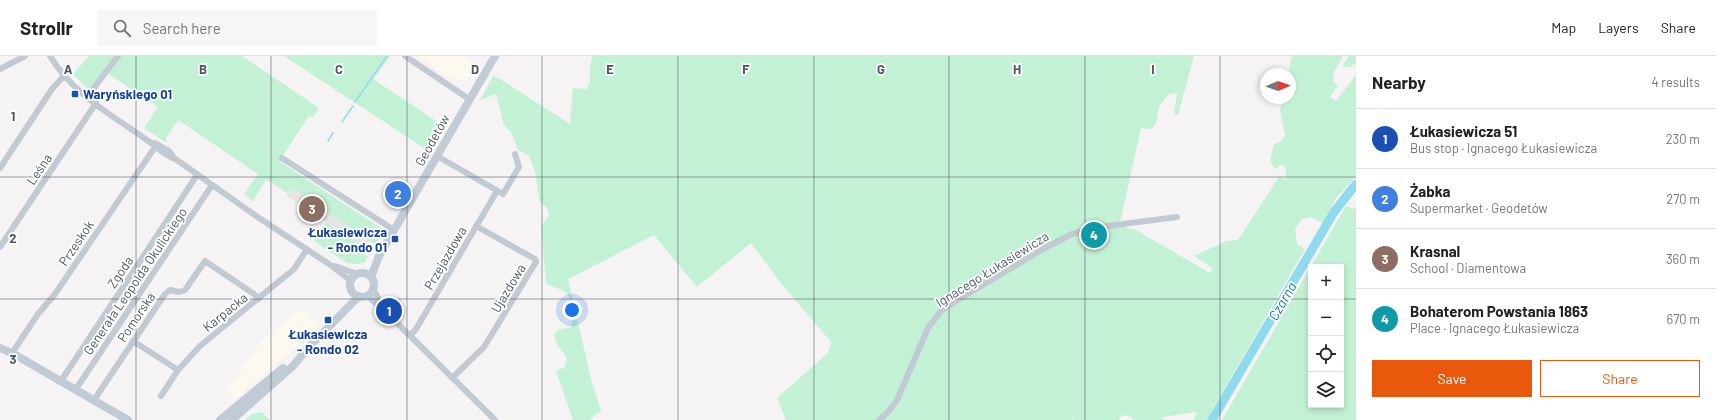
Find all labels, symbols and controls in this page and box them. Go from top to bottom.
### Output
search box [97,10,377,46]
text: Strollr [20,16,73,39]
icon: search [111,17,133,39]
text: Search here [143,19,221,37]
text: Map [1551,19,1576,36]
text: Layers [1598,19,1639,36]
text: Share [1661,19,1696,36]
text: A [64,61,73,77]
text: B [199,61,207,77]
text: C [335,61,343,77]
text: D [471,61,479,77]
text: E [606,61,614,77]
text: F [742,61,750,77]
text: G [877,61,885,77]
text: H [1013,61,1021,77]
text: I [1151,61,1155,77]
north arrow [1260,68,1296,104]
text: Nearby [1372,72,1426,92]
text: 4 results [1652,74,1700,90]
place label: Waryńskiego 01 [83,86,172,102]
marker: Waryńskiego 01 [70,89,80,99]
text: 1 [11,108,15,124]
street label: Geodetów [411,111,453,169]
text: Łukasiewicza 51 [1410,122,1517,140]
text: 1 [1383,131,1387,147]
text: 230 m [1666,131,1700,147]
text: Bus stop · Ignacego Łukasiewicza [1410,140,1597,156]
street label: Leśna [23,150,55,188]
pin: 2 [385,179,411,209]
text: Żabka [1410,182,1450,200]
text: 2 [1381,191,1389,207]
text: 270 m [1666,191,1700,207]
pin: 3 [299,194,325,224]
text: Supermarket · Geodetów [1410,200,1548,216]
street label: Generała Leopolda Okulickiego [80,204,190,358]
street label: Przeskok [55,217,97,269]
pin: 4 [1081,220,1107,250]
street label: Przejazdowa [420,223,470,293]
place label: Łukasiewicza - Rondo 01 [307,224,387,255]
street label: Ignacego Łukasiewicza [933,228,1051,310]
text: 2 [9,230,17,246]
marker: Łukasiewicza - Rondo 01 [390,234,400,244]
text: Krasnal [1410,242,1460,260]
text: 3 [1381,251,1389,267]
text: 360 m [1666,251,1700,267]
street label: Zgoda [104,253,136,291]
text: School · Diamentowa [1410,260,1526,276]
street label: Ujazdowa [487,261,529,315]
map controls [1308,264,1344,408]
button: + [1308,264,1344,300]
water label: Czarna [1264,279,1300,323]
street label: Pomorska [114,289,158,345]
street label: Karpacka [199,289,251,335]
pin: 1 [376,296,402,326]
your location [562,300,582,320]
button: − [1308,300,1344,336]
text: Bohaterom Powstania 1863 [1410,302,1588,320]
text: 4 [1381,311,1389,327]
text: 670 m [1666,311,1700,327]
marker: Łukasiewicza - Rondo 02 [323,315,333,325]
text: Place · Ignacego Łukasiewicza [1410,320,1579,336]
place label: Łukasiewicza - Rondo 02 [288,326,368,357]
button: locate [1308,336,1344,372]
text: 3 [9,351,17,367]
button: Save [1372,360,1532,397]
button: Share [1540,360,1700,397]
button: layers [1308,372,1344,408]

